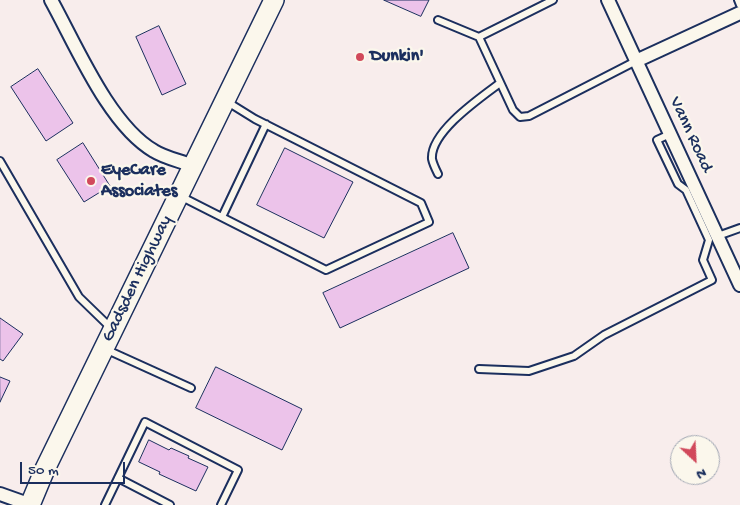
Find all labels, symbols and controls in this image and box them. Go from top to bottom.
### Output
place label: Dunkin' [370,46,424,68]
marker: Dunkin' [354,51,366,63]
street label: Vann Road [663,94,717,176]
place label: EyeCare Associates [101,160,177,202]
marker: EyeCare Associates [85,175,97,187]
street label: Gadsden Highway [98,212,178,346]
north arrow [670,435,720,485]
scale bar [22,452,128,484]
text: 50 m [28,462,59,480]
text: N [693,464,709,483]

